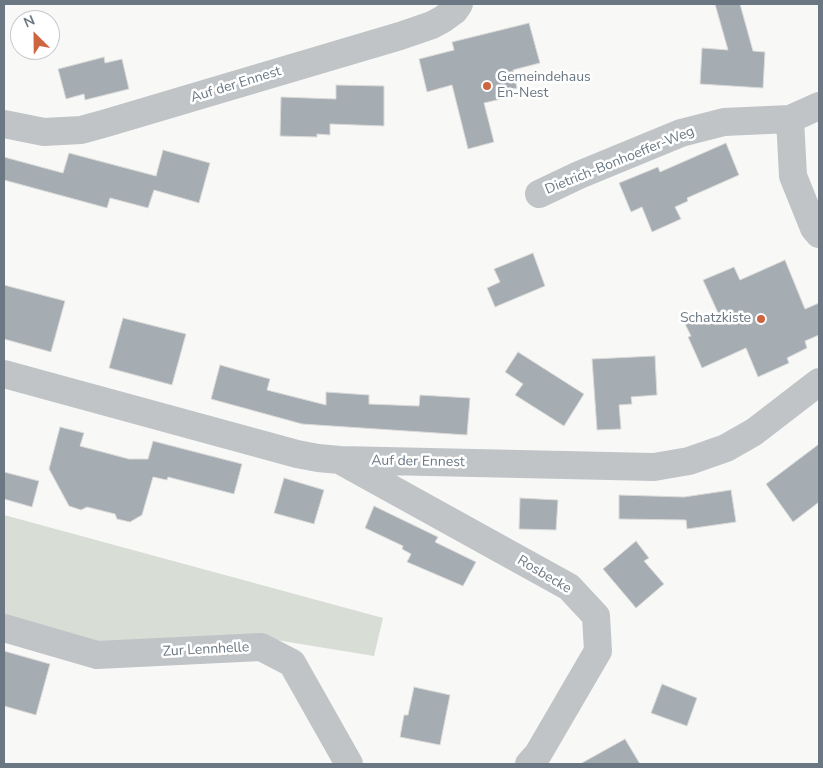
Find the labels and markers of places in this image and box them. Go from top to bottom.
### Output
place label: Gemeindehaus En-Nest [497,70,591,102]
marker: Gemeindehaus En-Nest [481,80,493,92]
place label: Schatzkiste [680,311,751,327]
marker: Schatzkiste [755,313,767,325]

